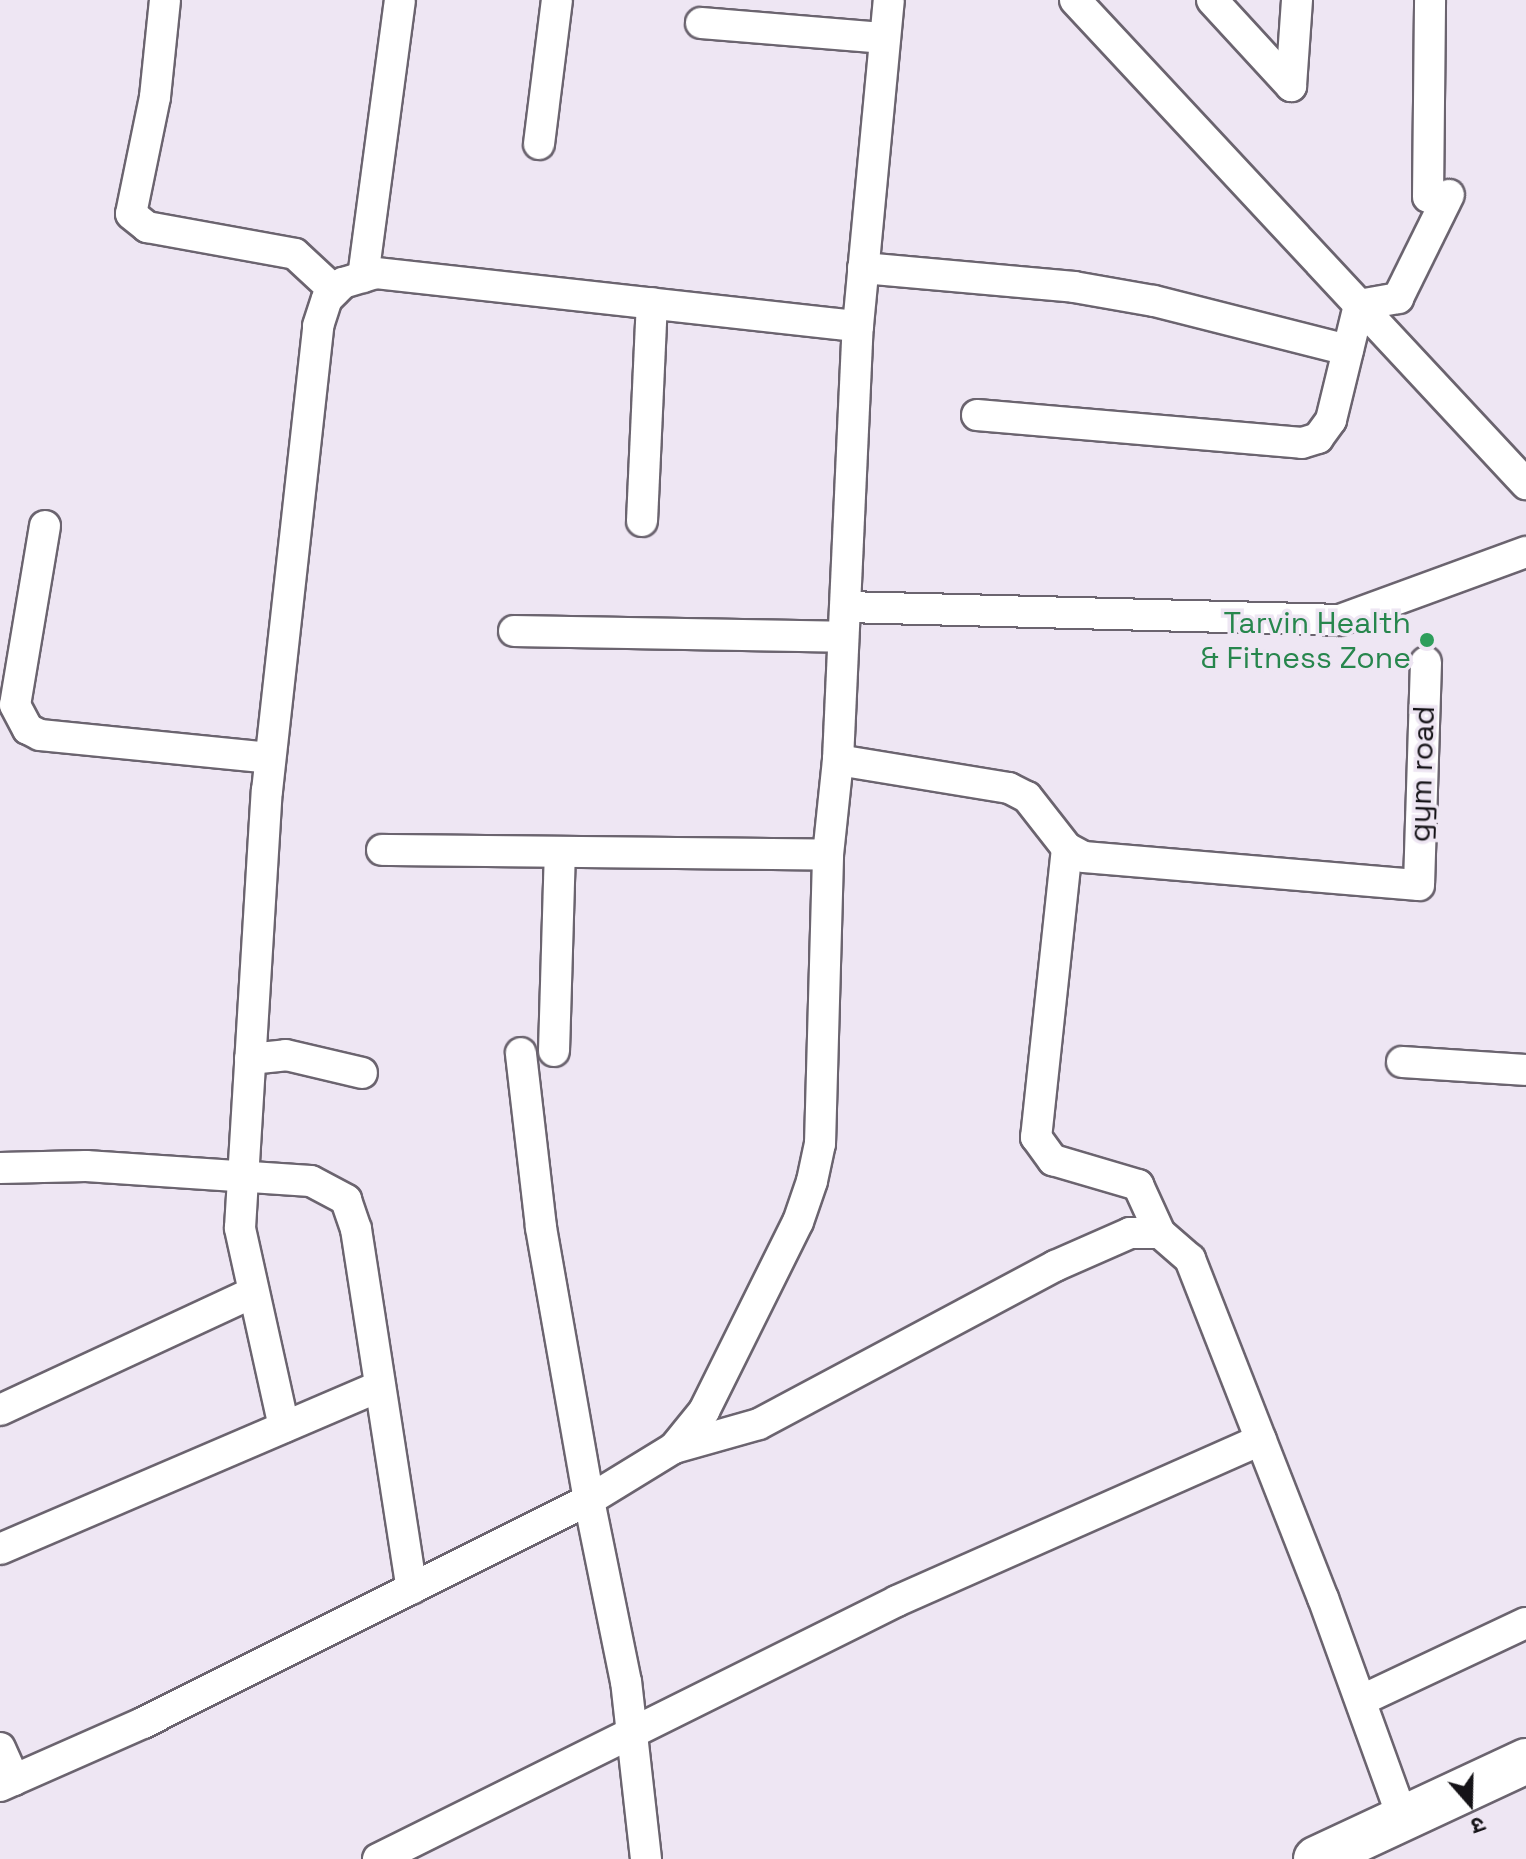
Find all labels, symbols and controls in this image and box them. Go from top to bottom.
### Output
place label: Tarvin Health & Fitness Zone [1201,605,1411,676]
marker: Tarvin Health & Fitness Zone [1418,631,1436,649]
street label: gym road [1402,705,1442,843]
north arrow [1430,1763,1510,1843]
text: उ [1467,1810,1489,1841]

